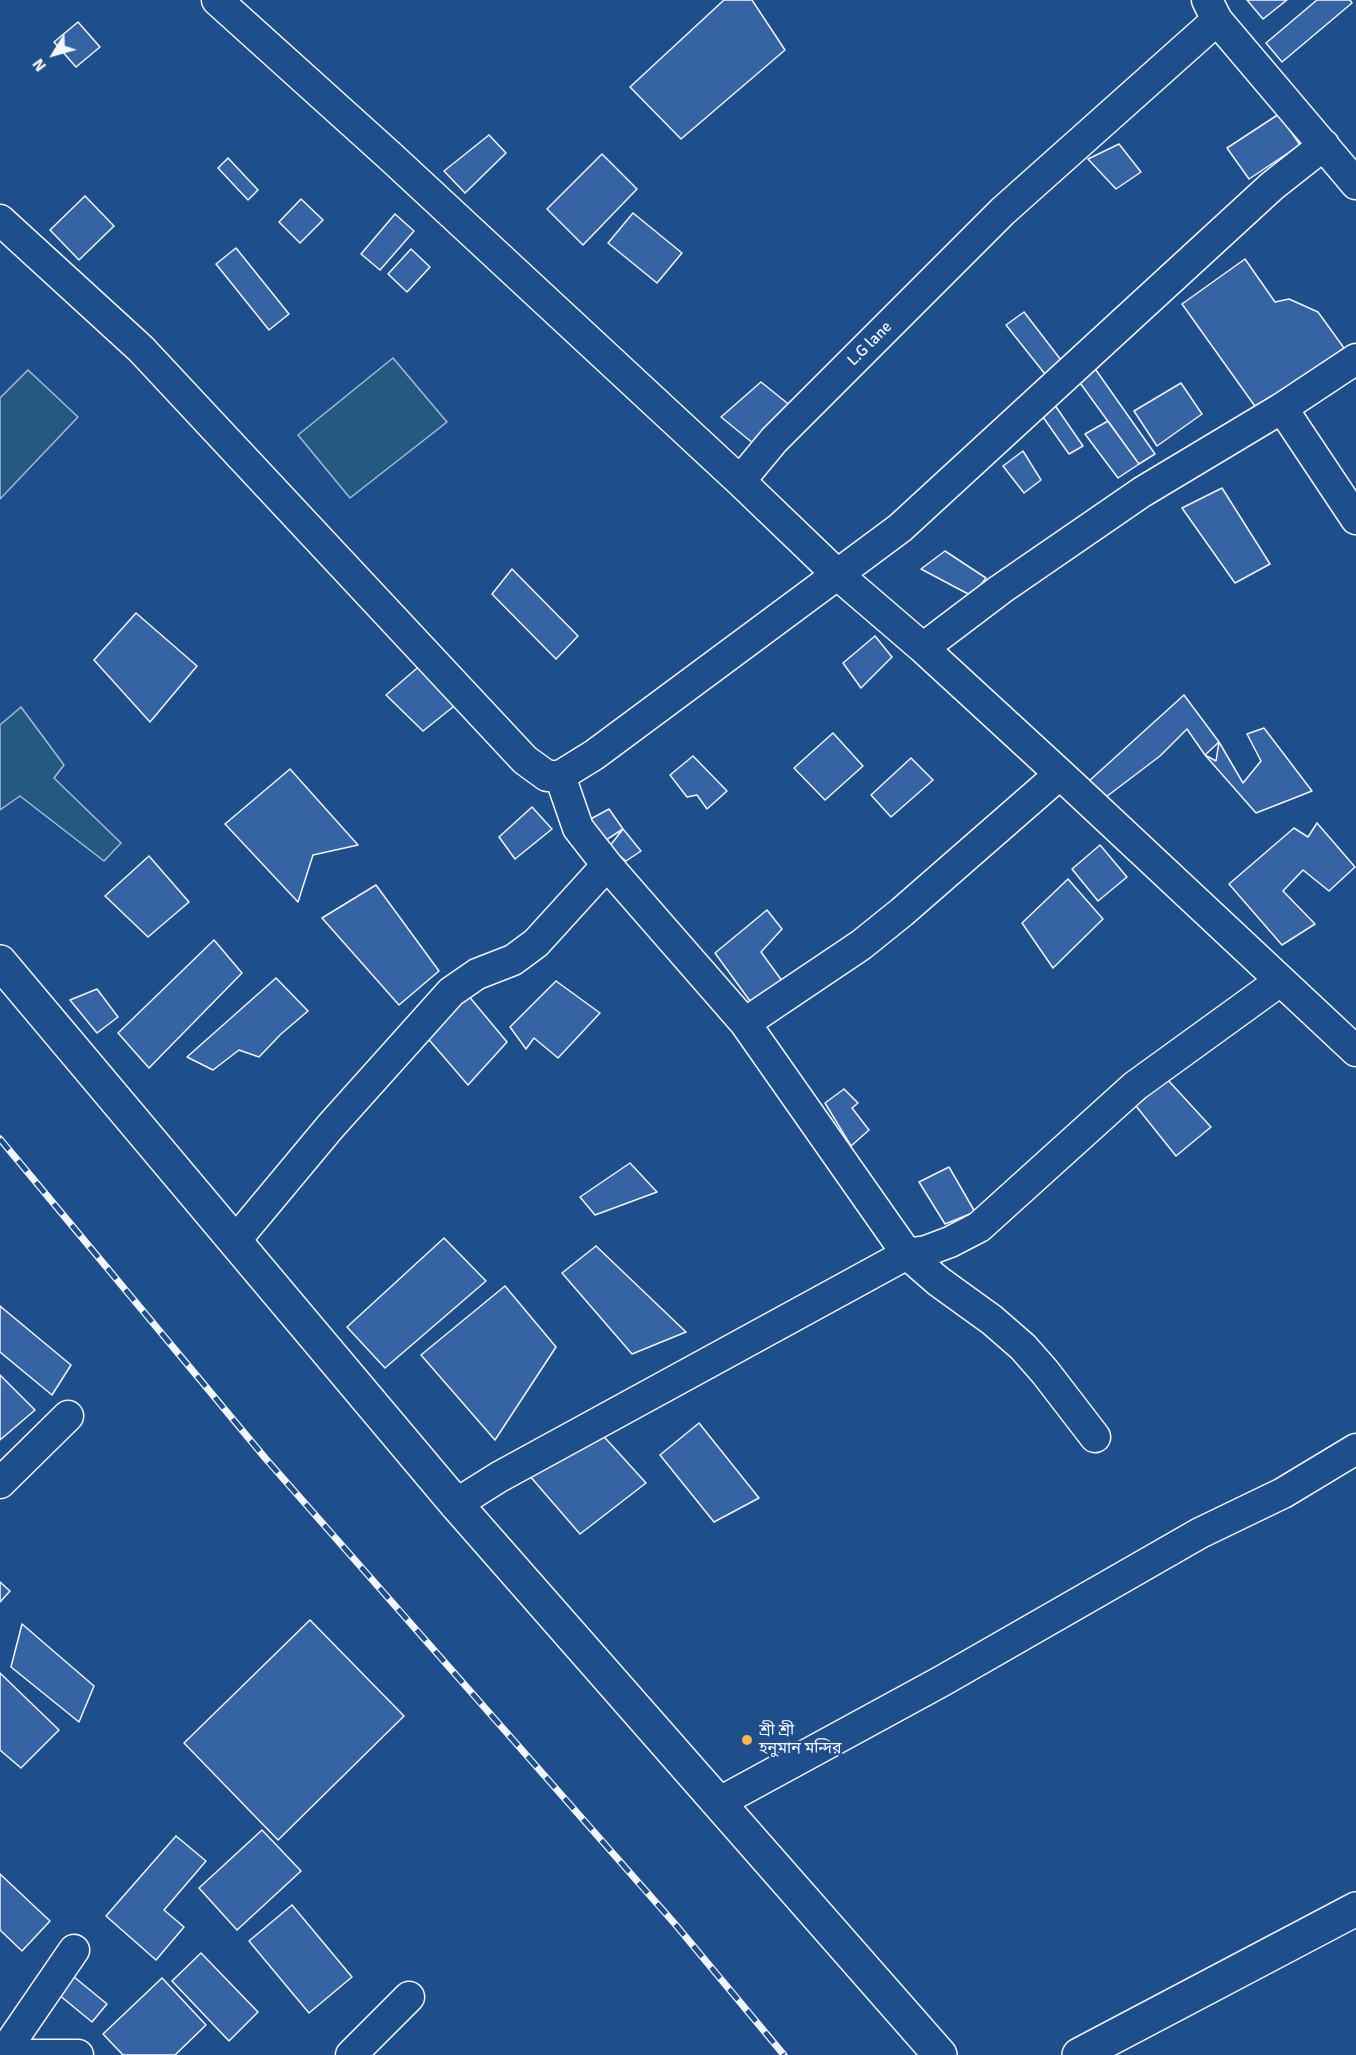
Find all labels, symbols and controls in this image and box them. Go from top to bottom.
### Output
north arrow [24,24,84,84]
text: N [28,54,51,75]
street label: L.G lane [844,318,896,370]
place label: শ্রী শ্রী হনুমান মন্দির [759,1721,842,1759]
marker: শ্রী শ্রী হনুমান মন্দির [740,1733,754,1747]

